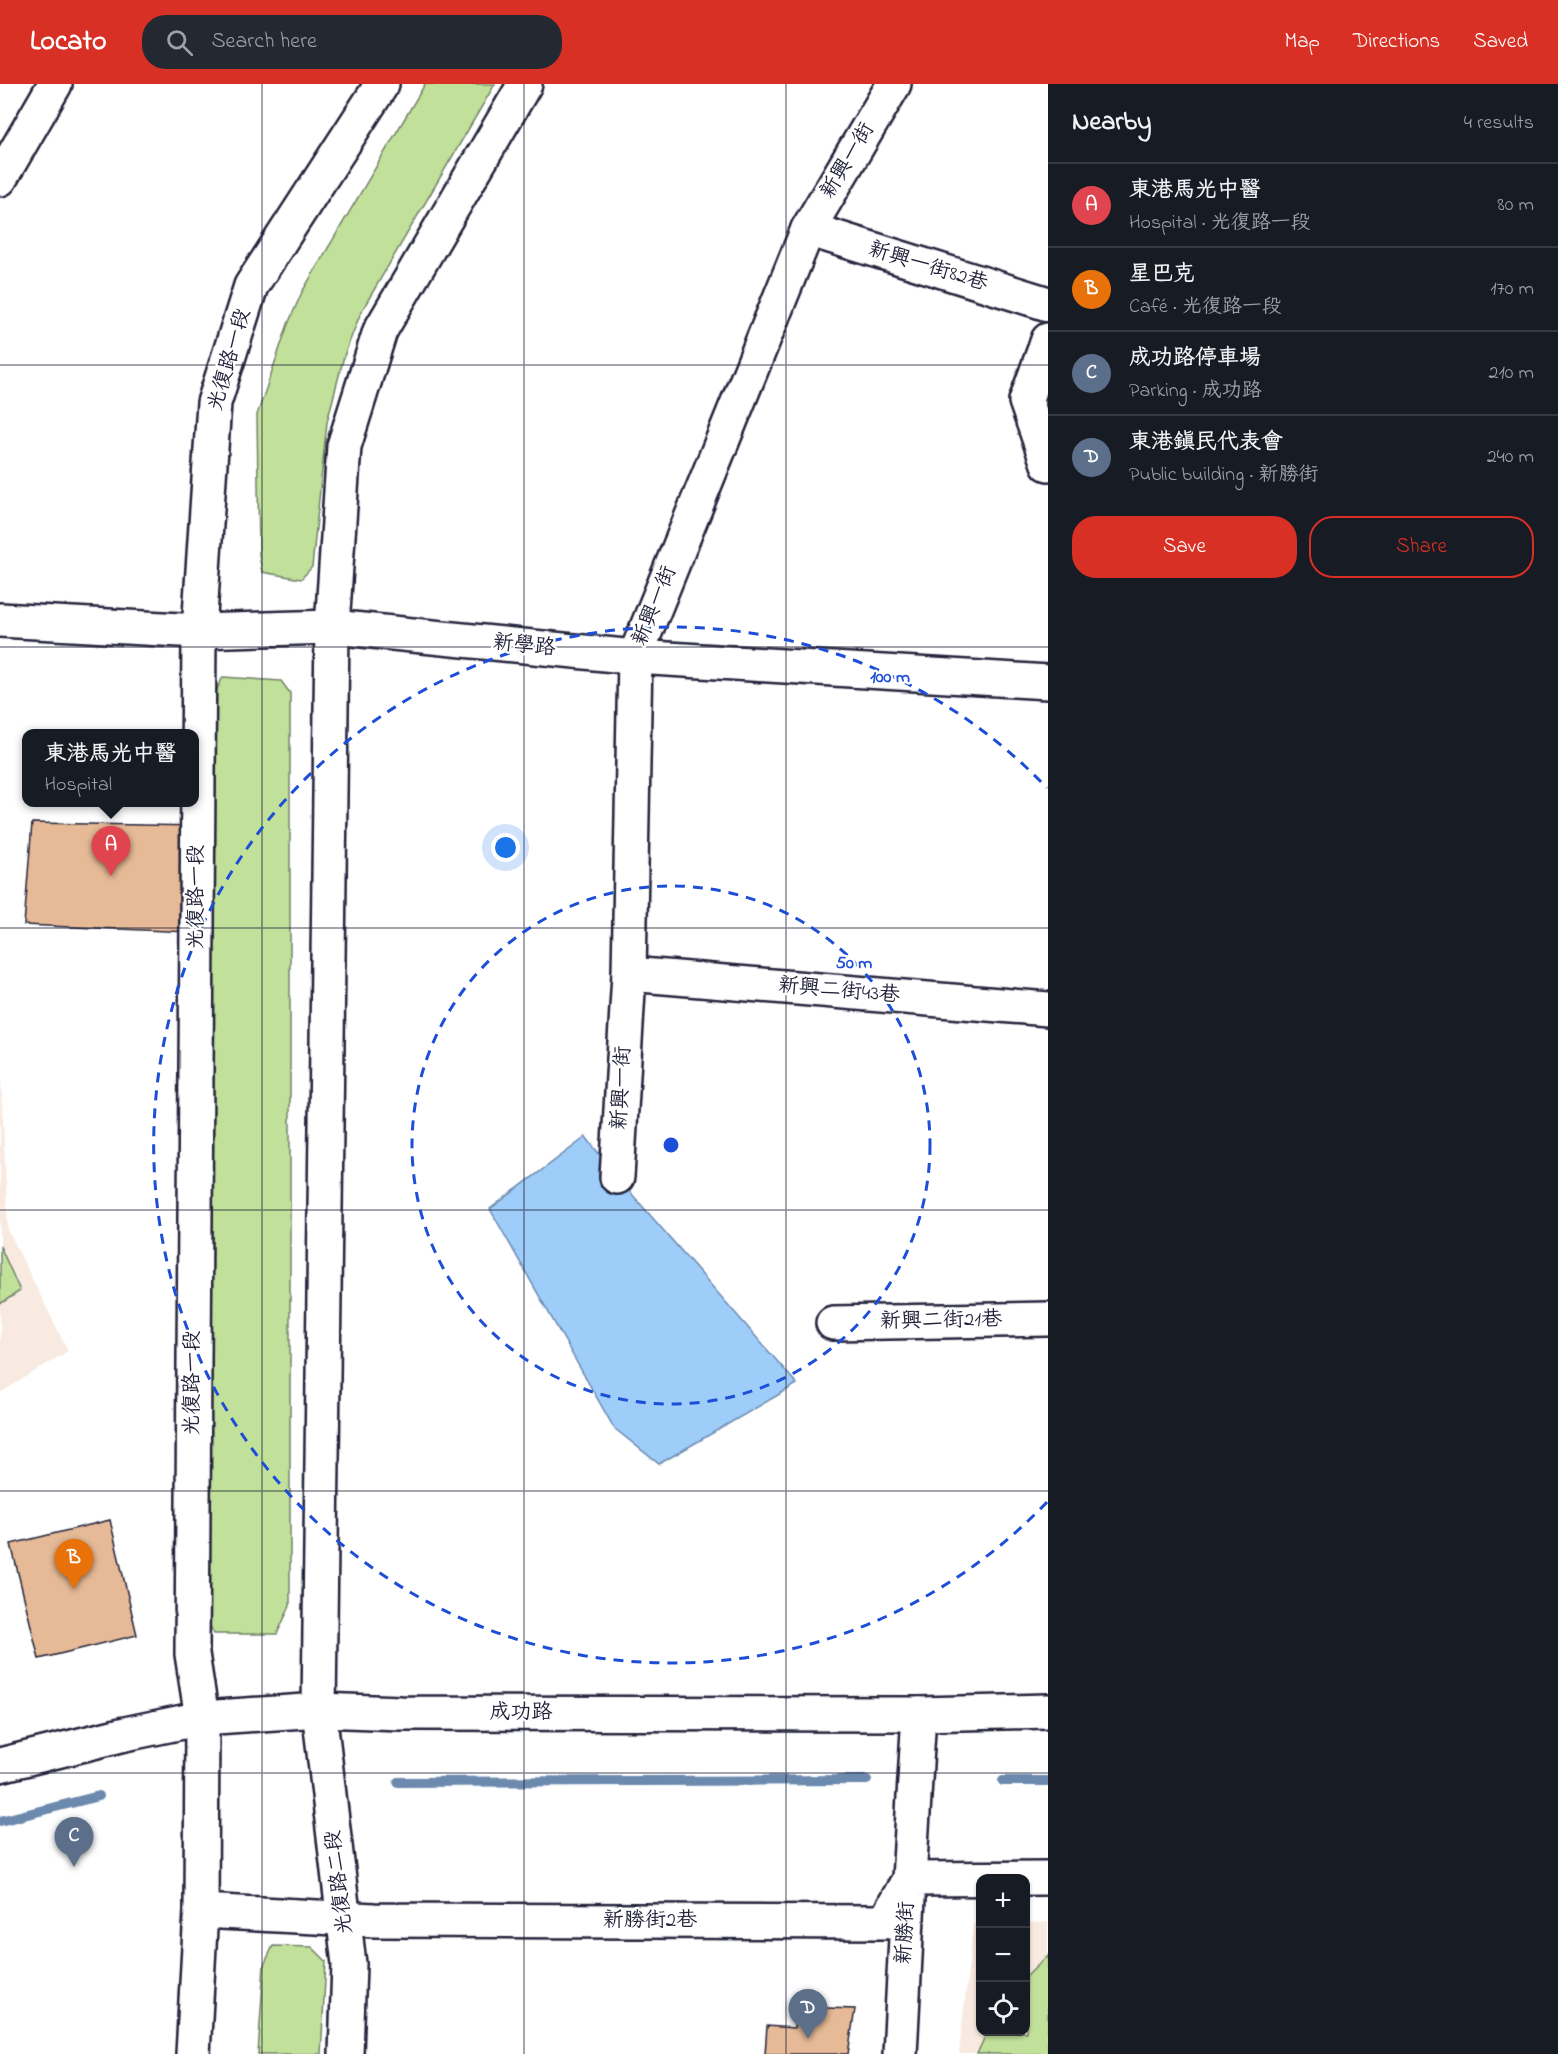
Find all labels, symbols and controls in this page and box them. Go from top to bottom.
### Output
search box [142,15,562,69]
text: Locato [30,22,106,63]
icon: search [163,26,196,59]
text: Search here [211,26,317,58]
text: Map [1284,27,1320,57]
text: Directions [1353,27,1440,57]
text: Saved [1473,27,1528,57]
text: Nearby [1072,104,1151,142]
text: 4 results [1464,109,1534,138]
street label: 新興一街 [814,117,882,205]
text: 東港馬光中醫 [1129,175,1261,207]
text: A [1085,191,1098,220]
text: 80 m [1497,191,1534,220]
text: Hospital · 光復路一段 [1129,209,1311,238]
street label: 新興一街82巷 [865,235,991,299]
text: 星巴克 [1129,259,1195,291]
text: B [1085,275,1098,304]
text: 170 m [1490,275,1534,304]
text: Café · 光復路一段 [1129,293,1282,322]
street label: 光復路一段 [201,305,259,415]
text: 成功路停車場 [1129,343,1261,375]
text: C [1086,359,1097,388]
text: 210 m [1489,359,1534,388]
text: Parking · 成功路 [1129,377,1262,406]
text: 東港鎮民代表會 [1129,427,1283,459]
text: D [1084,443,1099,472]
text: 240 m [1487,443,1534,472]
text: Public building · 新勝街 [1129,461,1318,490]
button: Save [1072,516,1297,578]
button: Share [1309,516,1534,578]
street label: 新興一街 [625,561,685,651]
street label: 新學路 [491,628,557,664]
text: 100 m [870,665,910,691]
popup [22,729,199,807]
text: 東港馬光中醫 [44,739,177,771]
text: Hospital [44,771,112,800]
pin: A [92,826,130,876]
your location [491,833,520,862]
street label: 光復路一段 [182,845,212,950]
text: 50 m [836,951,872,977]
street label: 新興二街43巷 [777,971,901,1011]
street label: 新興一街 [605,1045,639,1131]
centre of rings [661,1135,681,1155]
street label: 新興二街21巷 [880,1305,1002,1337]
street label: 光復路一段 [178,1331,208,1436]
pin: B [54,1540,94,1589]
street label: 成功路 [490,1698,553,1728]
pin: C [54,1818,94,1867]
street label: 光復路二段 [319,1828,361,1936]
map controls [976,1874,1030,2036]
button: + [976,1874,1030,1928]
street label: 新勝街 [889,1901,923,1965]
street label: 新勝街2巷 [603,1906,697,1936]
button: − [976,1928,1030,1982]
button: locate [976,1982,1030,2036]
pin: D [788,1990,828,2039]

